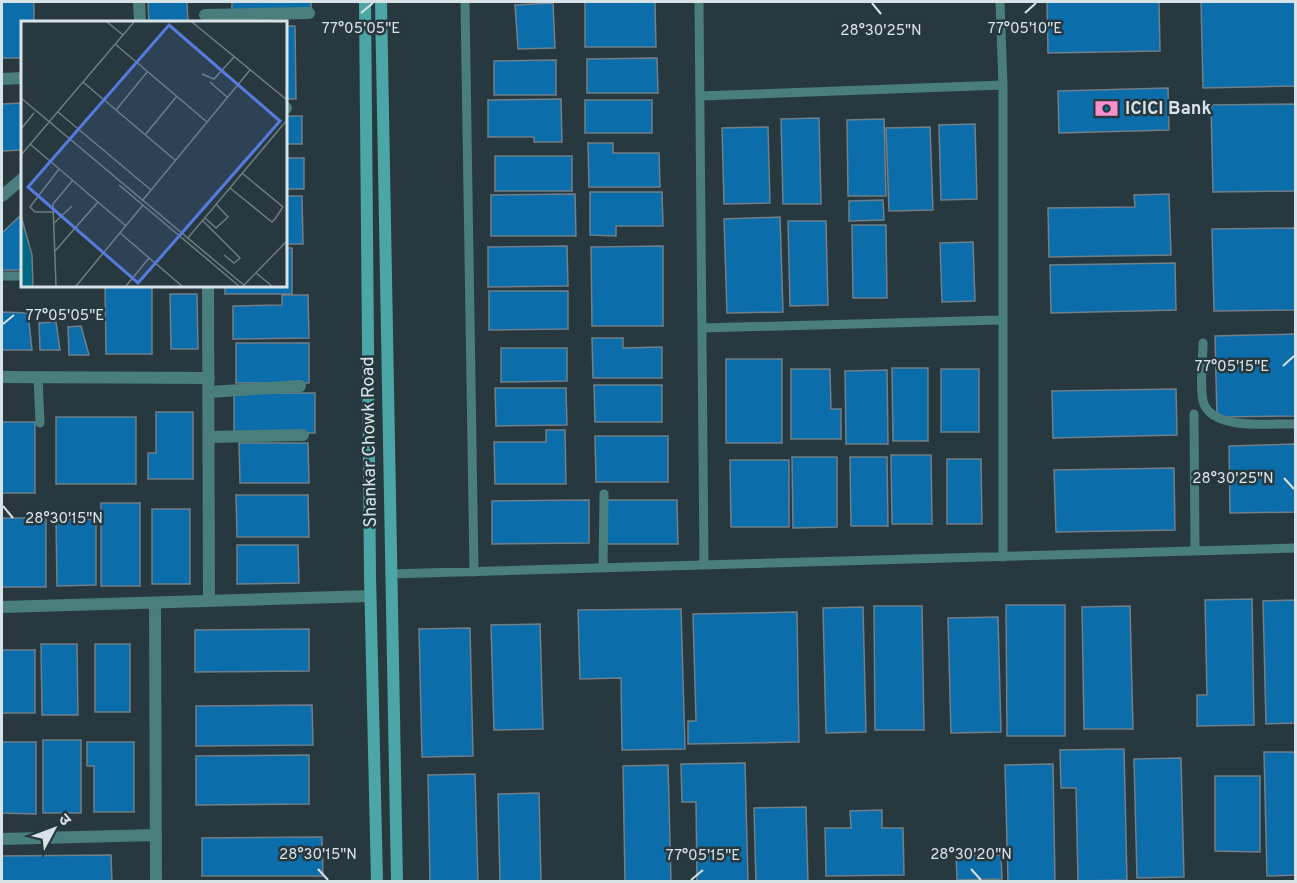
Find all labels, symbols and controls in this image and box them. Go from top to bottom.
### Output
text: 77°05'05"E [322,20,400,39]
text: 77°05'10"E [988,20,1062,39]
inset map [21,21,286,286]
text: 28°30'25"N [840,22,922,41]
bank icon: ICICI Bank [1094,96,1120,122]
place label: ICICI Bank [1125,98,1212,121]
text: 77°05'05"E [26,307,104,326]
street label: Shankar Chowk Road [357,356,383,528]
text: 77°05'15"E [1195,358,1269,377]
text: 28°30'25"N [1192,470,1274,489]
text: 28°30'15"N [25,510,103,529]
north arrow [24,799,84,859]
text: उ [53,810,75,831]
text: 28°30'15"N [279,846,357,865]
text: 28°30'20"N [930,846,1012,865]
text: 77°05'15"E [666,847,740,866]

